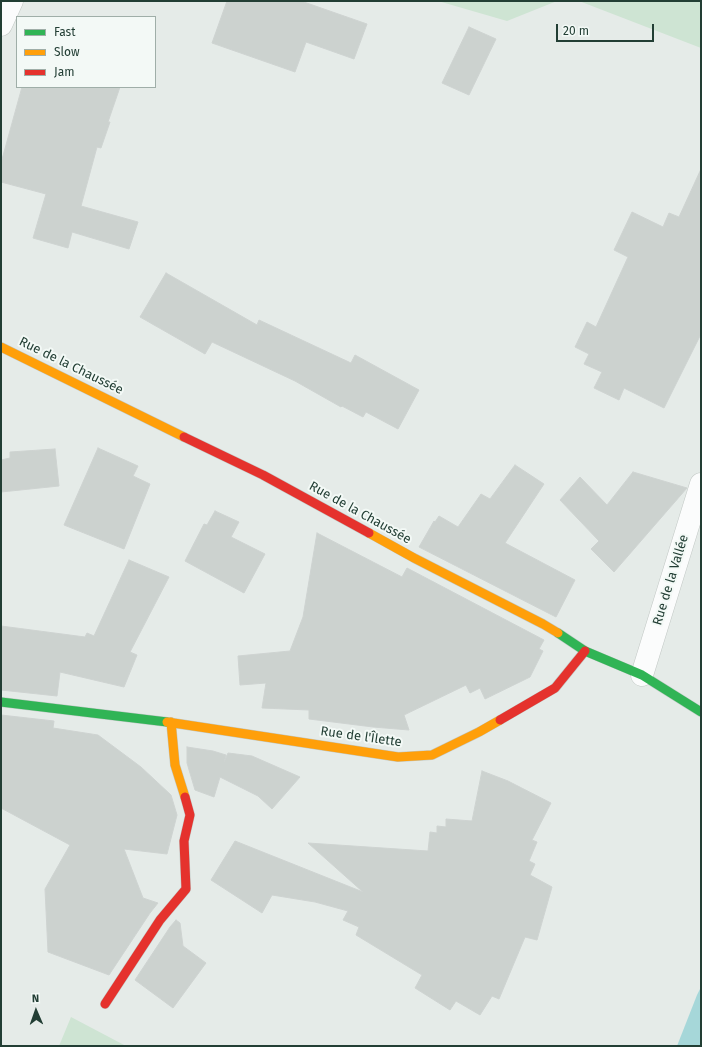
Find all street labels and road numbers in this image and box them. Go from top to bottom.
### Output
street label: Rue de la Chaussée [16,334,126,398]
street label: Rue de la Chaussée [306,479,414,547]
street label: Rue de la Vallée [650,533,692,627]
street label: Rue de l'Îlette [319,724,403,750]

